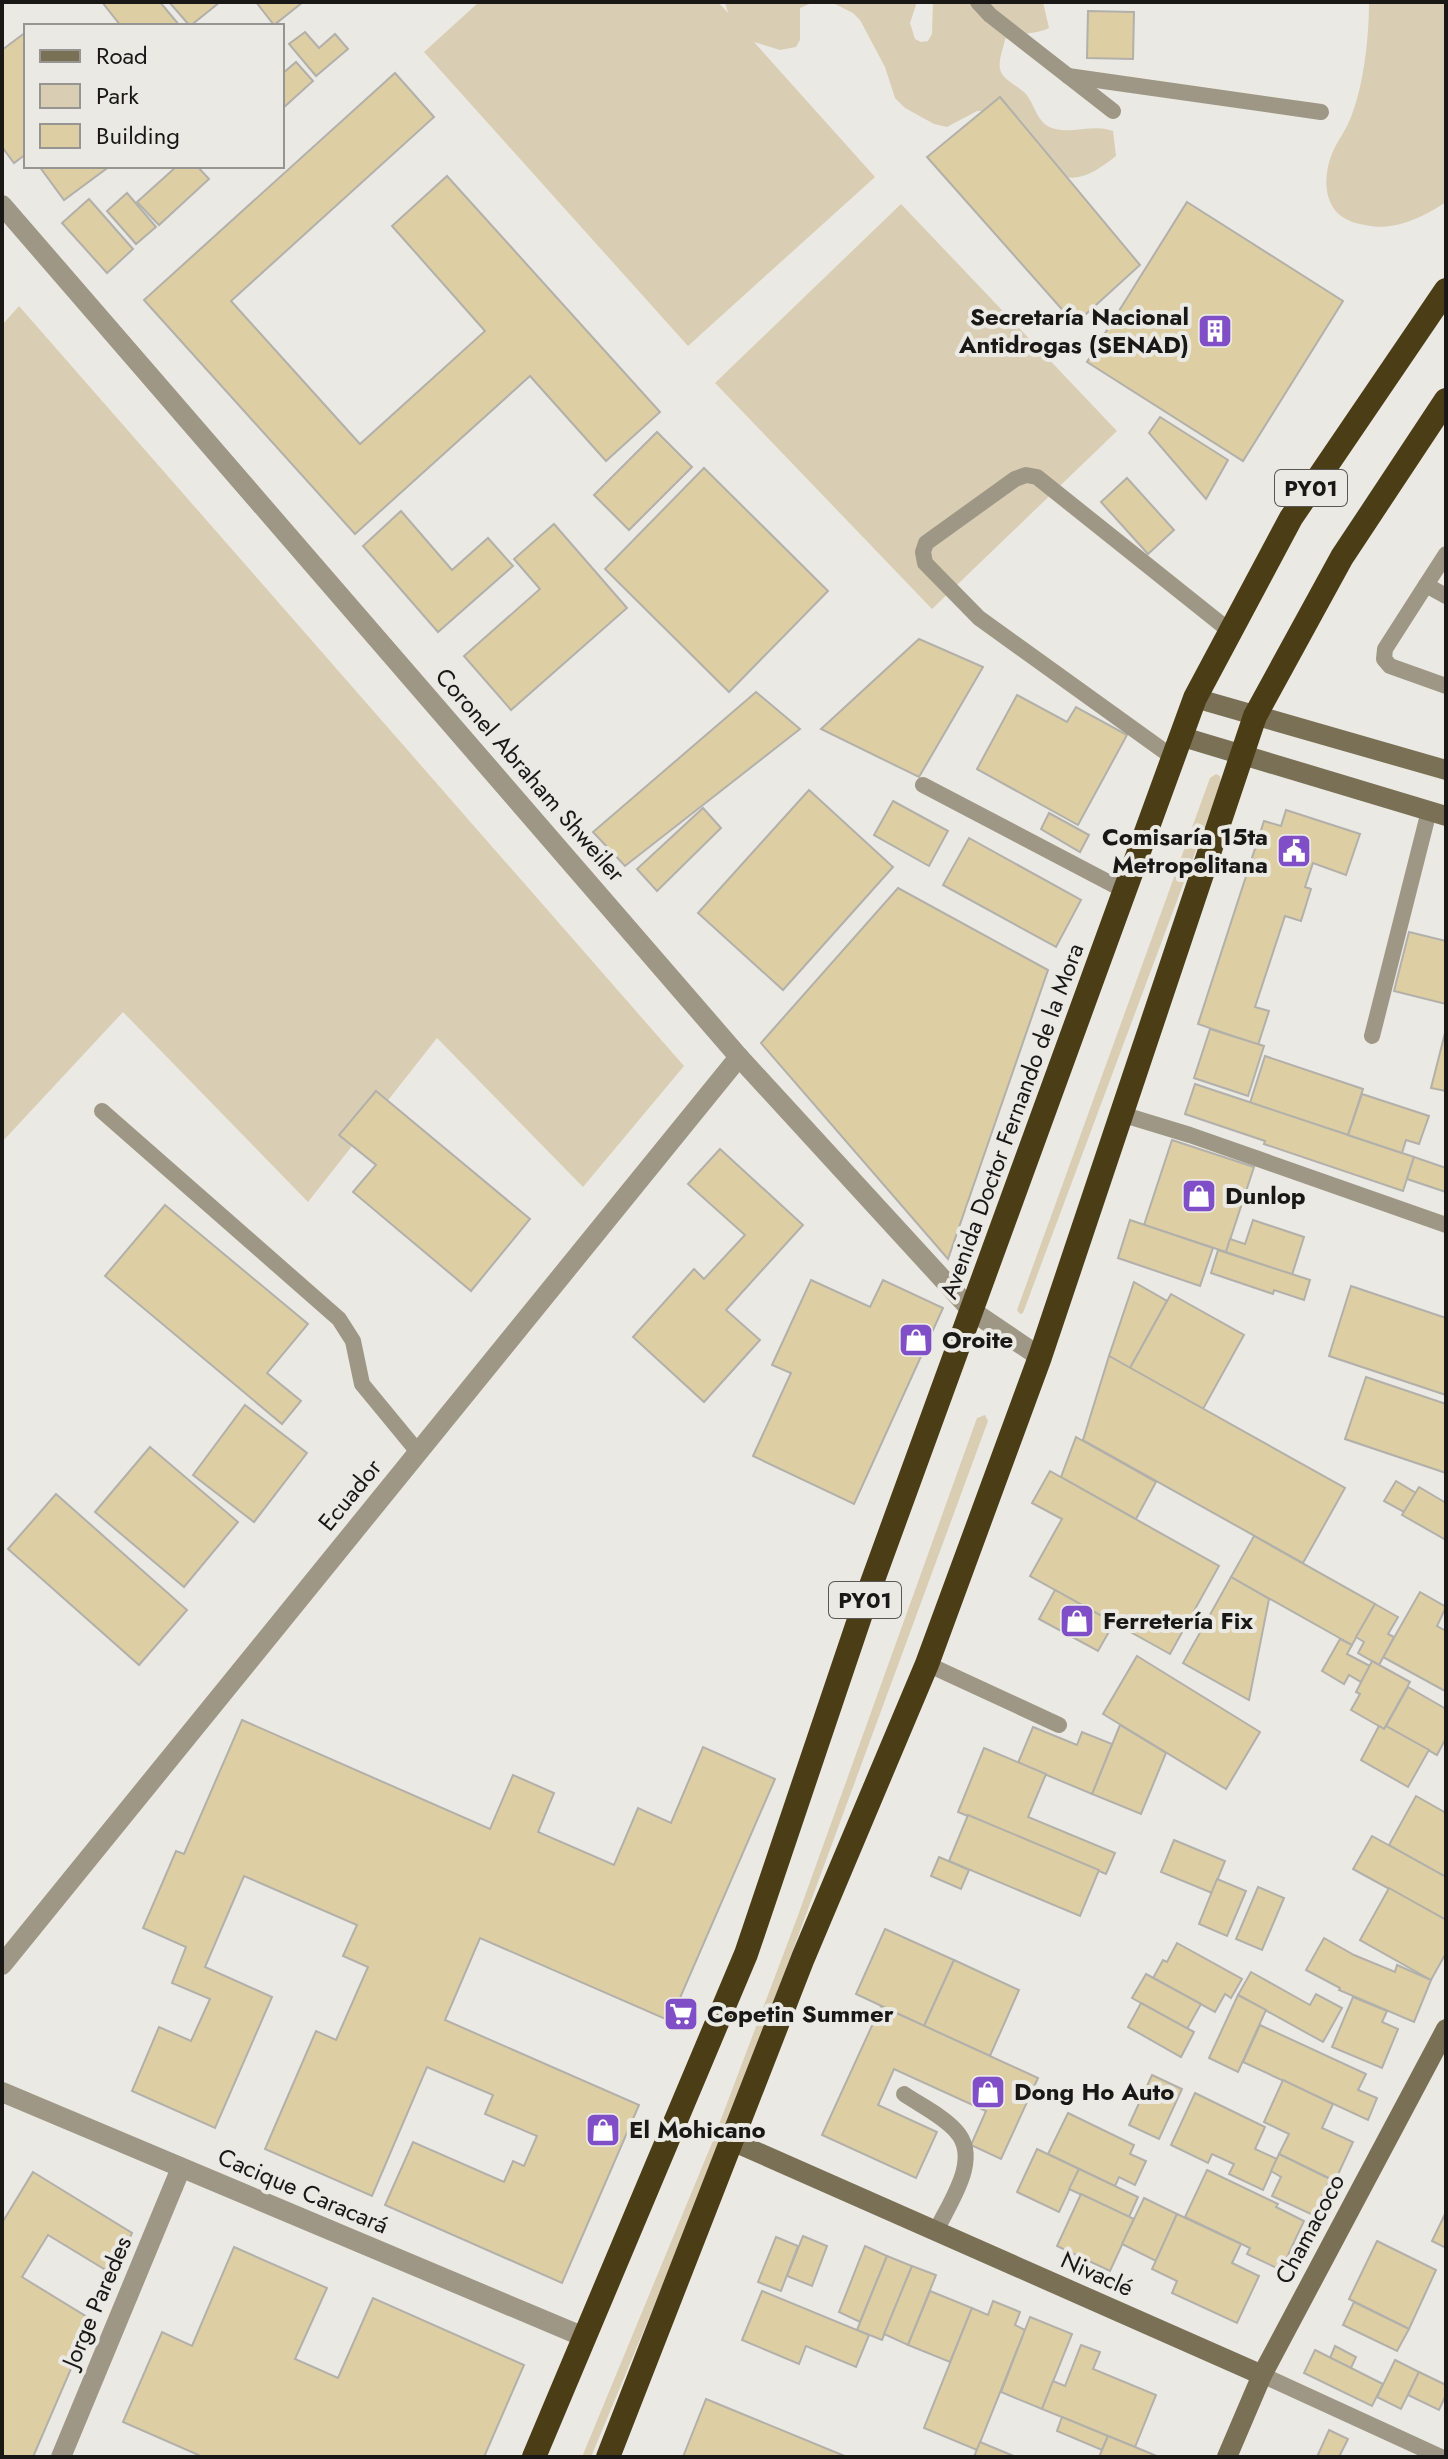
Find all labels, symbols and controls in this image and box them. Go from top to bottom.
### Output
legend [24,24,284,168]
text: Road [96,38,148,73]
text: Park [96,78,139,113]
text: Building [96,118,180,153]
place label: Secretaría Nacional Antidrogas (SENAD) [958,299,1189,362]
building icon: Secretaría Nacional Antidrogas (SENAD) [1196,312,1234,350]
road number: PY01 [1275,470,1347,506]
street label: Coronel Abraham Shweiler [427,660,634,890]
place label: Comisaría 15ta Metropolitana [1102,819,1268,882]
public building icon: Comisaría 15ta Metropolitana [1275,832,1313,870]
street label: Avenida Doctor Fernando de la Mora [931,938,1092,1304]
shop icon: Dunlop [1180,1177,1218,1215]
place label: Dunlop [1225,1178,1306,1213]
shop icon: Oroite [897,1321,935,1359]
place label: Oroite [942,1322,1013,1357]
street label: Ecuador [310,1451,390,1538]
road number: PY01 [829,1582,901,1618]
shop icon: Ferretería Fix [1058,1602,1096,1640]
place label: Ferretería Fix [1103,1603,1253,1638]
supermarket icon: Copetin Summer [662,1995,700,2033]
place label: Copetin Summer [707,1996,894,2031]
shop icon: Dong Ho Auto [969,2073,1007,2111]
place label: Dong Ho Auto [1014,2074,1174,2109]
shop icon: El Mohicano [584,2111,622,2149]
place label: El Mohicano [629,2112,766,2147]
street label: Cacique Caracará [213,2139,394,2242]
street label: Chamacoco [1266,2168,1353,2290]
street label: Jorge Paredes [52,2231,140,2376]
street label: Nivaclé [1055,2242,1139,2305]

